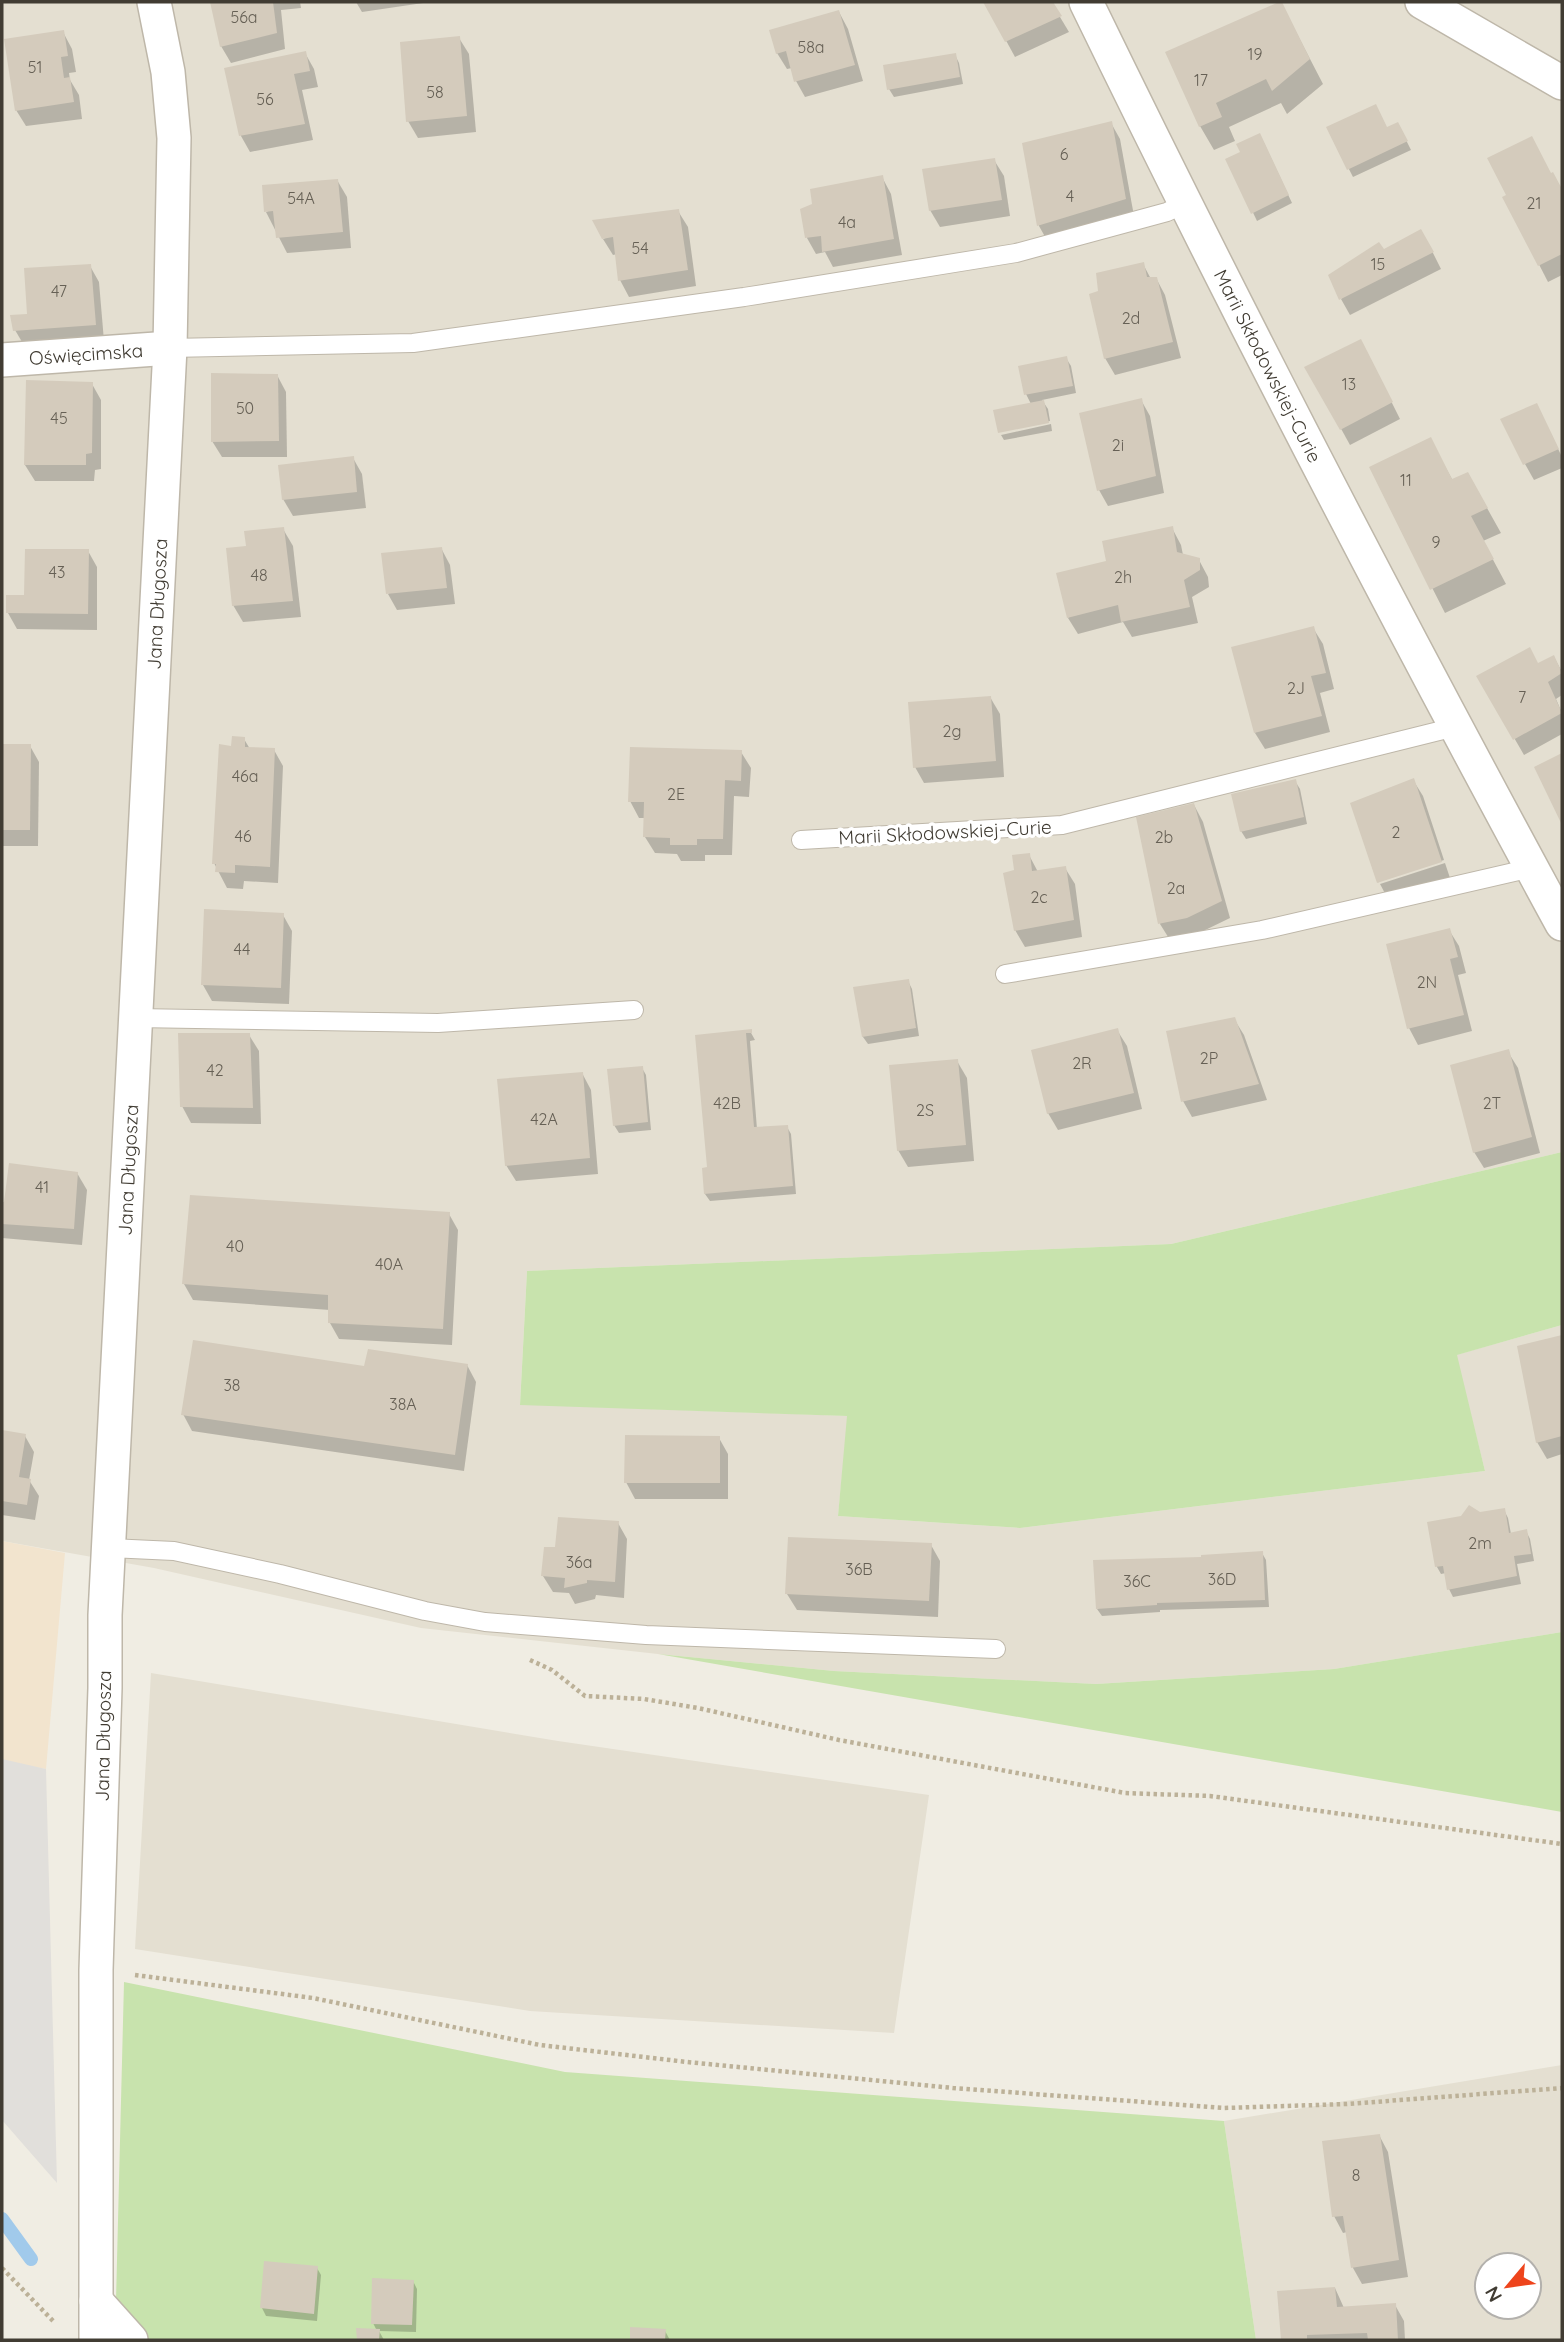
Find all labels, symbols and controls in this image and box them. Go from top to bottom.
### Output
house number: 56a [230,7,258,27]
house number: 58a [797,37,825,57]
house number: 19 [1248,44,1262,64]
house number: 51 [28,57,42,77]
house number: 17 [1194,70,1208,90]
house number: 58 [426,82,444,102]
house number: 56 [256,89,274,109]
house number: 6 [1060,144,1069,164]
house number: 4 [1066,186,1074,206]
house number: 54A [287,188,315,208]
house number: 21 [1527,193,1541,213]
house number: 4a [838,212,856,232]
house number: 54 [631,238,649,258]
house number: 15 [1371,254,1385,274]
street label: Marii Skłodowskiej-Curie [1209,265,1327,467]
house number: 47 [51,281,67,301]
house number: 2d [1122,308,1140,328]
street label: Oświęcimska [28,338,144,370]
house number: 13 [1342,374,1356,394]
house number: 50 [236,398,254,418]
house number: 45 [50,408,68,428]
house number: 2i [1112,435,1124,455]
house number: 11 [1400,470,1412,490]
house number: 9 [1432,532,1441,552]
street label: Jana Długosza [142,538,172,670]
house number: 43 [49,562,65,582]
house number: 48 [250,565,268,585]
house number: 2h [1114,567,1132,587]
house number: 2J [1287,678,1305,698]
house number: 7 [1518,687,1526,707]
house number: 2g [943,721,961,741]
house number: 46a [232,766,258,786]
house number: 2E [667,784,685,804]
street label: Marii Skłodowskiej-Curie [838,814,1052,850]
house number: 2 [1392,822,1401,842]
house number: 46 [234,826,252,846]
house number: 2b [1155,827,1173,847]
house number: 2a [1167,878,1185,898]
house number: 2c [1030,887,1048,907]
house number: 44 [234,939,250,959]
house number: 2N [1417,972,1437,992]
house number: 2P [1200,1048,1218,1068]
house number: 2R [1072,1053,1092,1073]
house number: 42 [206,1060,224,1080]
house number: 42B [713,1093,741,1113]
house number: 2T [1483,1093,1502,1113]
house number: 2S [916,1100,934,1120]
street label: Jana Długosza [113,1104,143,1236]
house number: 42A [530,1109,558,1129]
house number: 41 [35,1177,49,1197]
house number: 40 [226,1236,244,1256]
house number: 40A [375,1254,403,1274]
house number: 38 [223,1375,241,1395]
house number: 38A [389,1394,417,1414]
house number: 2m [1468,1533,1492,1553]
house number: 36a [566,1552,592,1572]
house number: 36B [845,1559,873,1579]
house number: 36D [1208,1569,1236,1589]
house number: 36C [1123,1571,1151,1591]
street label: Jana Długosza [90,1670,116,1802]
house number: 8 [1352,2165,1360,2185]
north arrow [1473,2251,1543,2321]
text: N [1479,2282,1507,2306]

